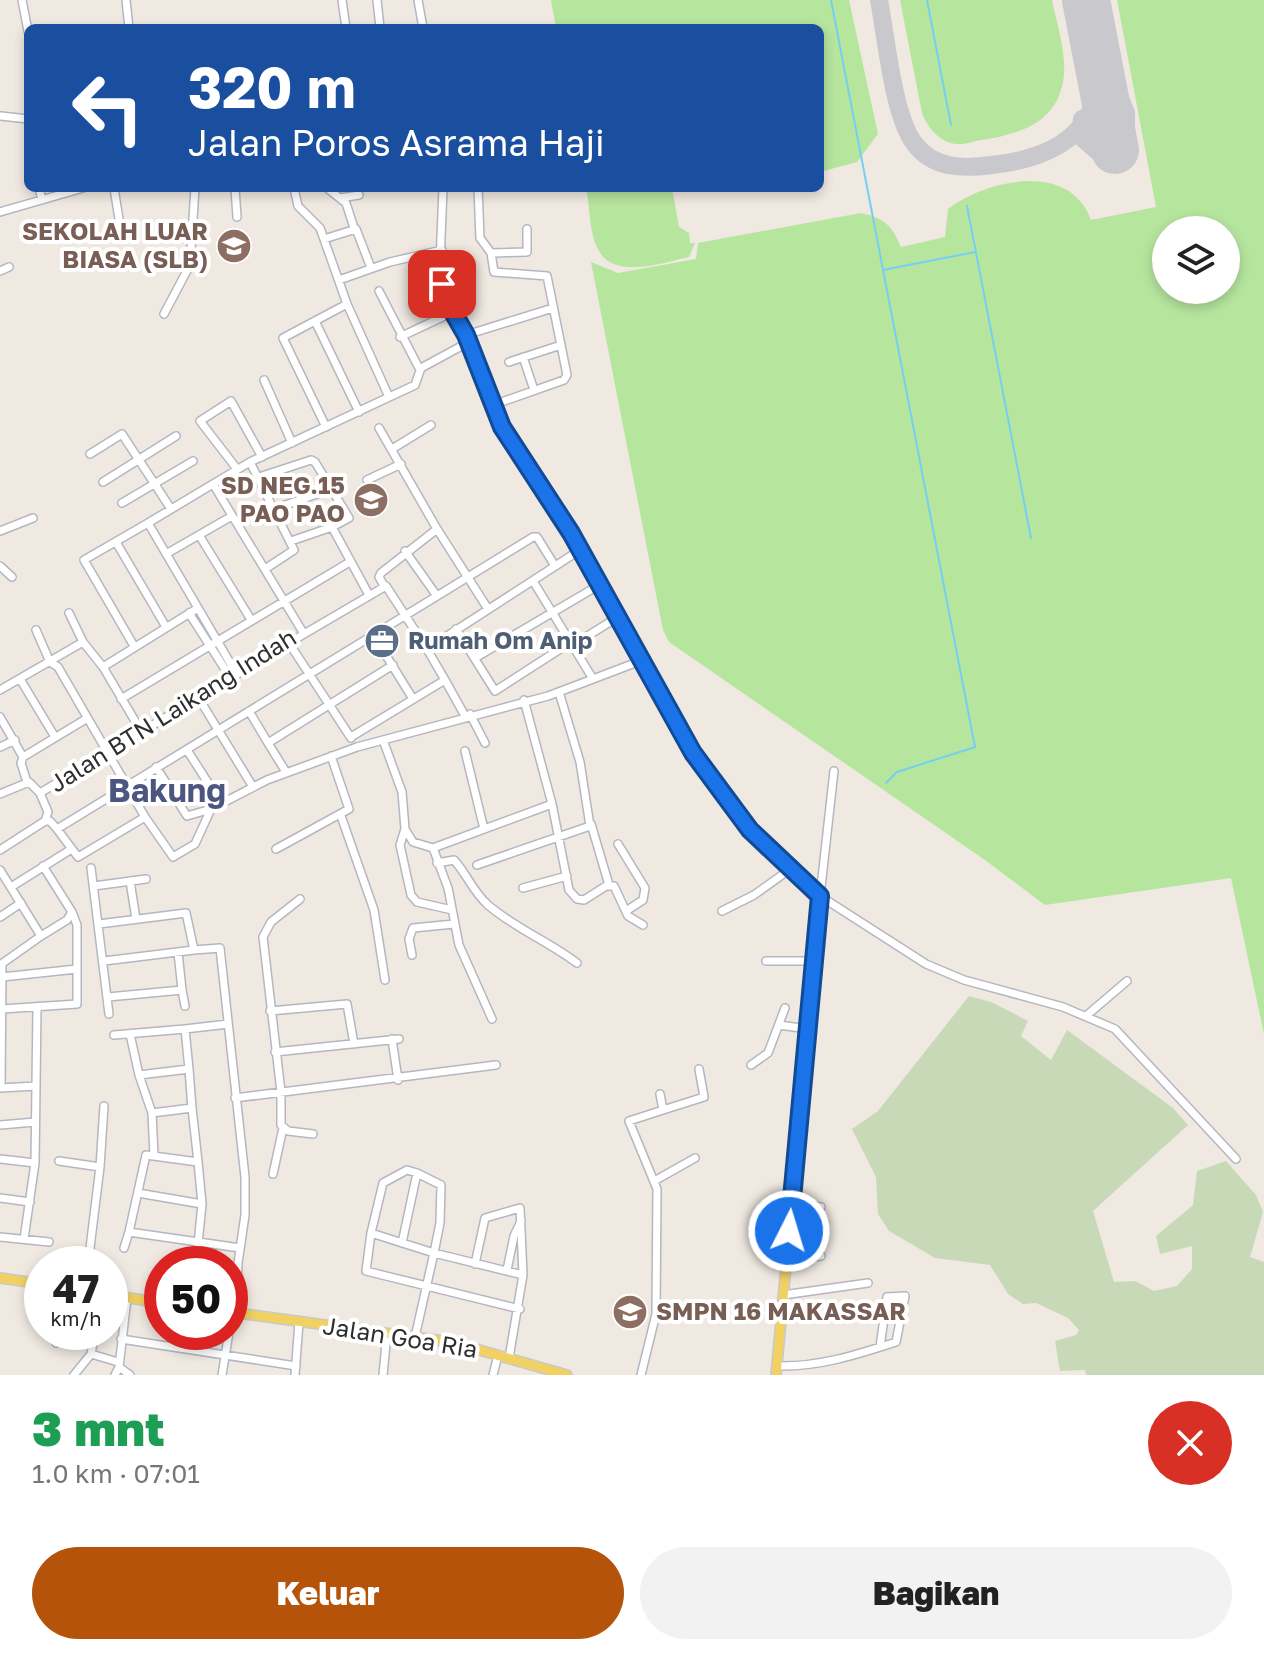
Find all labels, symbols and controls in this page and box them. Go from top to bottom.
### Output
text: 320 m [188,53,356,120]
icon: left [56,56,160,160]
text: Jalan Poros Asrama Haji [188,121,605,164]
place label: SEKOLAH LUAR BIASA (SLB) [22,216,208,273]
map controls [1152,216,1240,304]
button: layers [1152,216,1240,304]
school or university icon: SEKOLAH LUAR BIASA (SLB) [215,227,253,265]
pin [408,250,476,318]
icon: arrive [420,262,464,306]
place label: SD NEG.15 PAO PAO [221,470,345,527]
school or university icon: SD NEG.15 PAO PAO [352,481,390,519]
street label: Jalan BTN Laikang Indah [44,622,301,798]
office icon: Rumah Om Anip [363,622,401,660]
place label: Rumah Om Anip [408,625,593,654]
district label: Bakung [108,771,226,809]
position arrow [747,1189,831,1273]
speed limit sign: 50 [144,1246,248,1350]
text: 47 [53,1264,99,1312]
school or university icon: SMPN 16 MAKASSAR [611,1293,649,1331]
place label: SMPN 16 MAKASSAR [656,1296,906,1325]
text: km/h [51,1306,101,1330]
street label: Jalan Goa Ria [321,1310,480,1363]
text: 3 mnt [32,1399,165,1457]
button: close [1148,1401,1232,1485]
text: 1.0 km · 07:01 [32,1458,200,1489]
button: Keluar [32,1547,624,1639]
button: Bagikan [640,1547,1232,1639]

